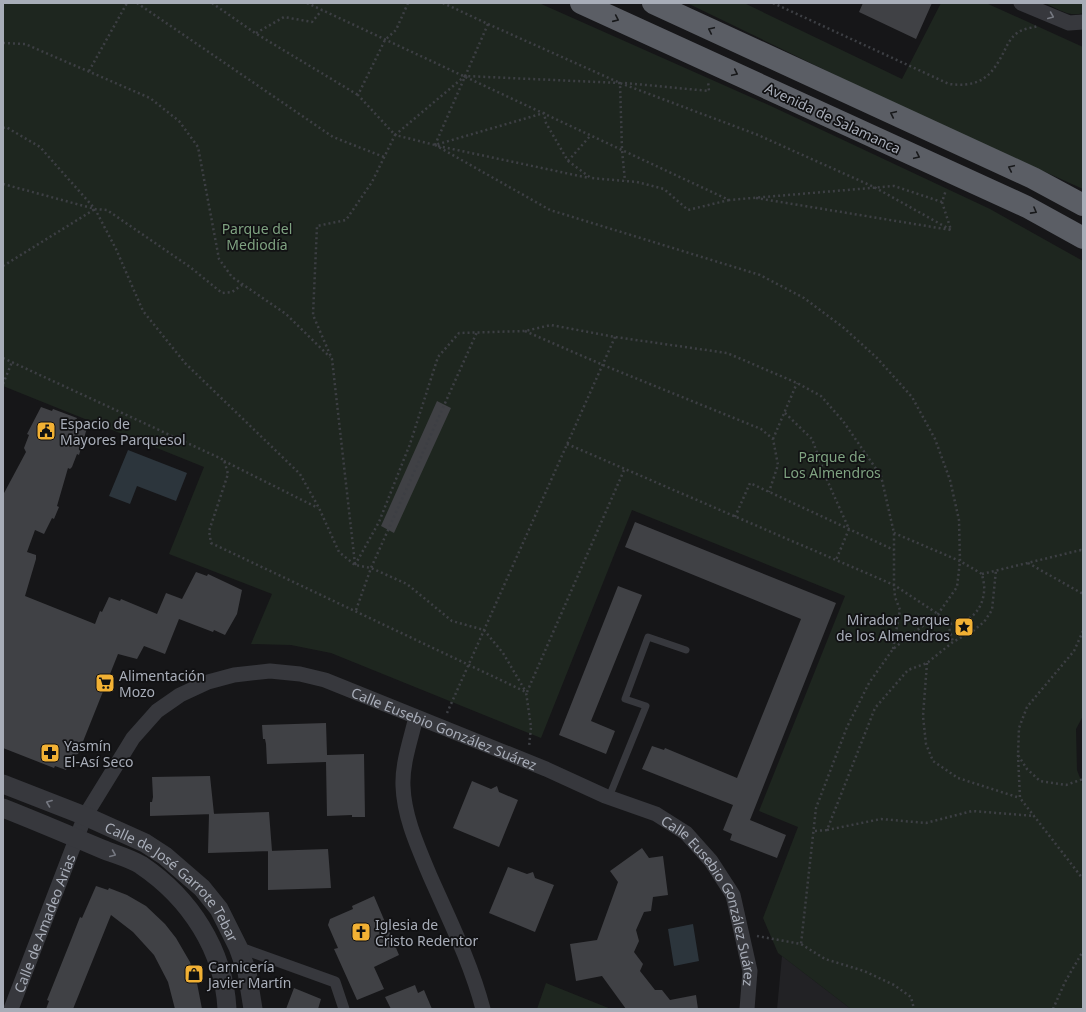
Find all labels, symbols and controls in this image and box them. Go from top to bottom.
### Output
one-way arrow [1048,11,1055,19]
one-way arrow [612,14,620,22]
one-way arrow [708,27,715,35]
one-way arrow [731,68,738,76]
street label: Avenida de Salamanca [762,78,904,158]
one-way arrow [889,111,897,119]
one-way arrow [912,151,920,159]
one-way arrow [1007,165,1015,173]
one-way arrow [1030,207,1037,214]
park label: Parque del Mediodía [222,219,292,254]
place label: Espacio de Mayores Parquesol [60,414,186,449]
public building icon: Espacio de Mayores Parquesol [35,420,57,442]
park label: Parque de Los Almendros [783,447,881,482]
place label: Mirador Parque de los Almendros [836,610,950,645]
place icon: Mirador Parque de los Almendros [953,616,975,638]
place label: Alimentación Mozo [119,666,205,701]
supermarket icon: Alimentación Mozo [94,672,116,694]
street label: Calle Eusebio González Suárez [349,682,540,774]
place label: Yasmín El-Así Seco [64,736,134,771]
pharmacy icon: Yasmín El-Así Seco [39,742,61,764]
one-way arrow [45,799,52,807]
street label: Calle Eusebio González Suárez [658,810,760,987]
street label: Calle de José Garrote Tebar [102,817,243,945]
one-way arrow [110,849,117,857]
street label: Calle de Amadeo Arias [9,851,79,995]
place label: Iglesia de Cristo Redentor [375,915,478,950]
church icon: Iglesia de Cristo Redentor [350,921,372,943]
place label: Carnicería Javier Martín [206,957,291,992]
shop icon: Carnicería Javier Martín [183,963,205,985]

